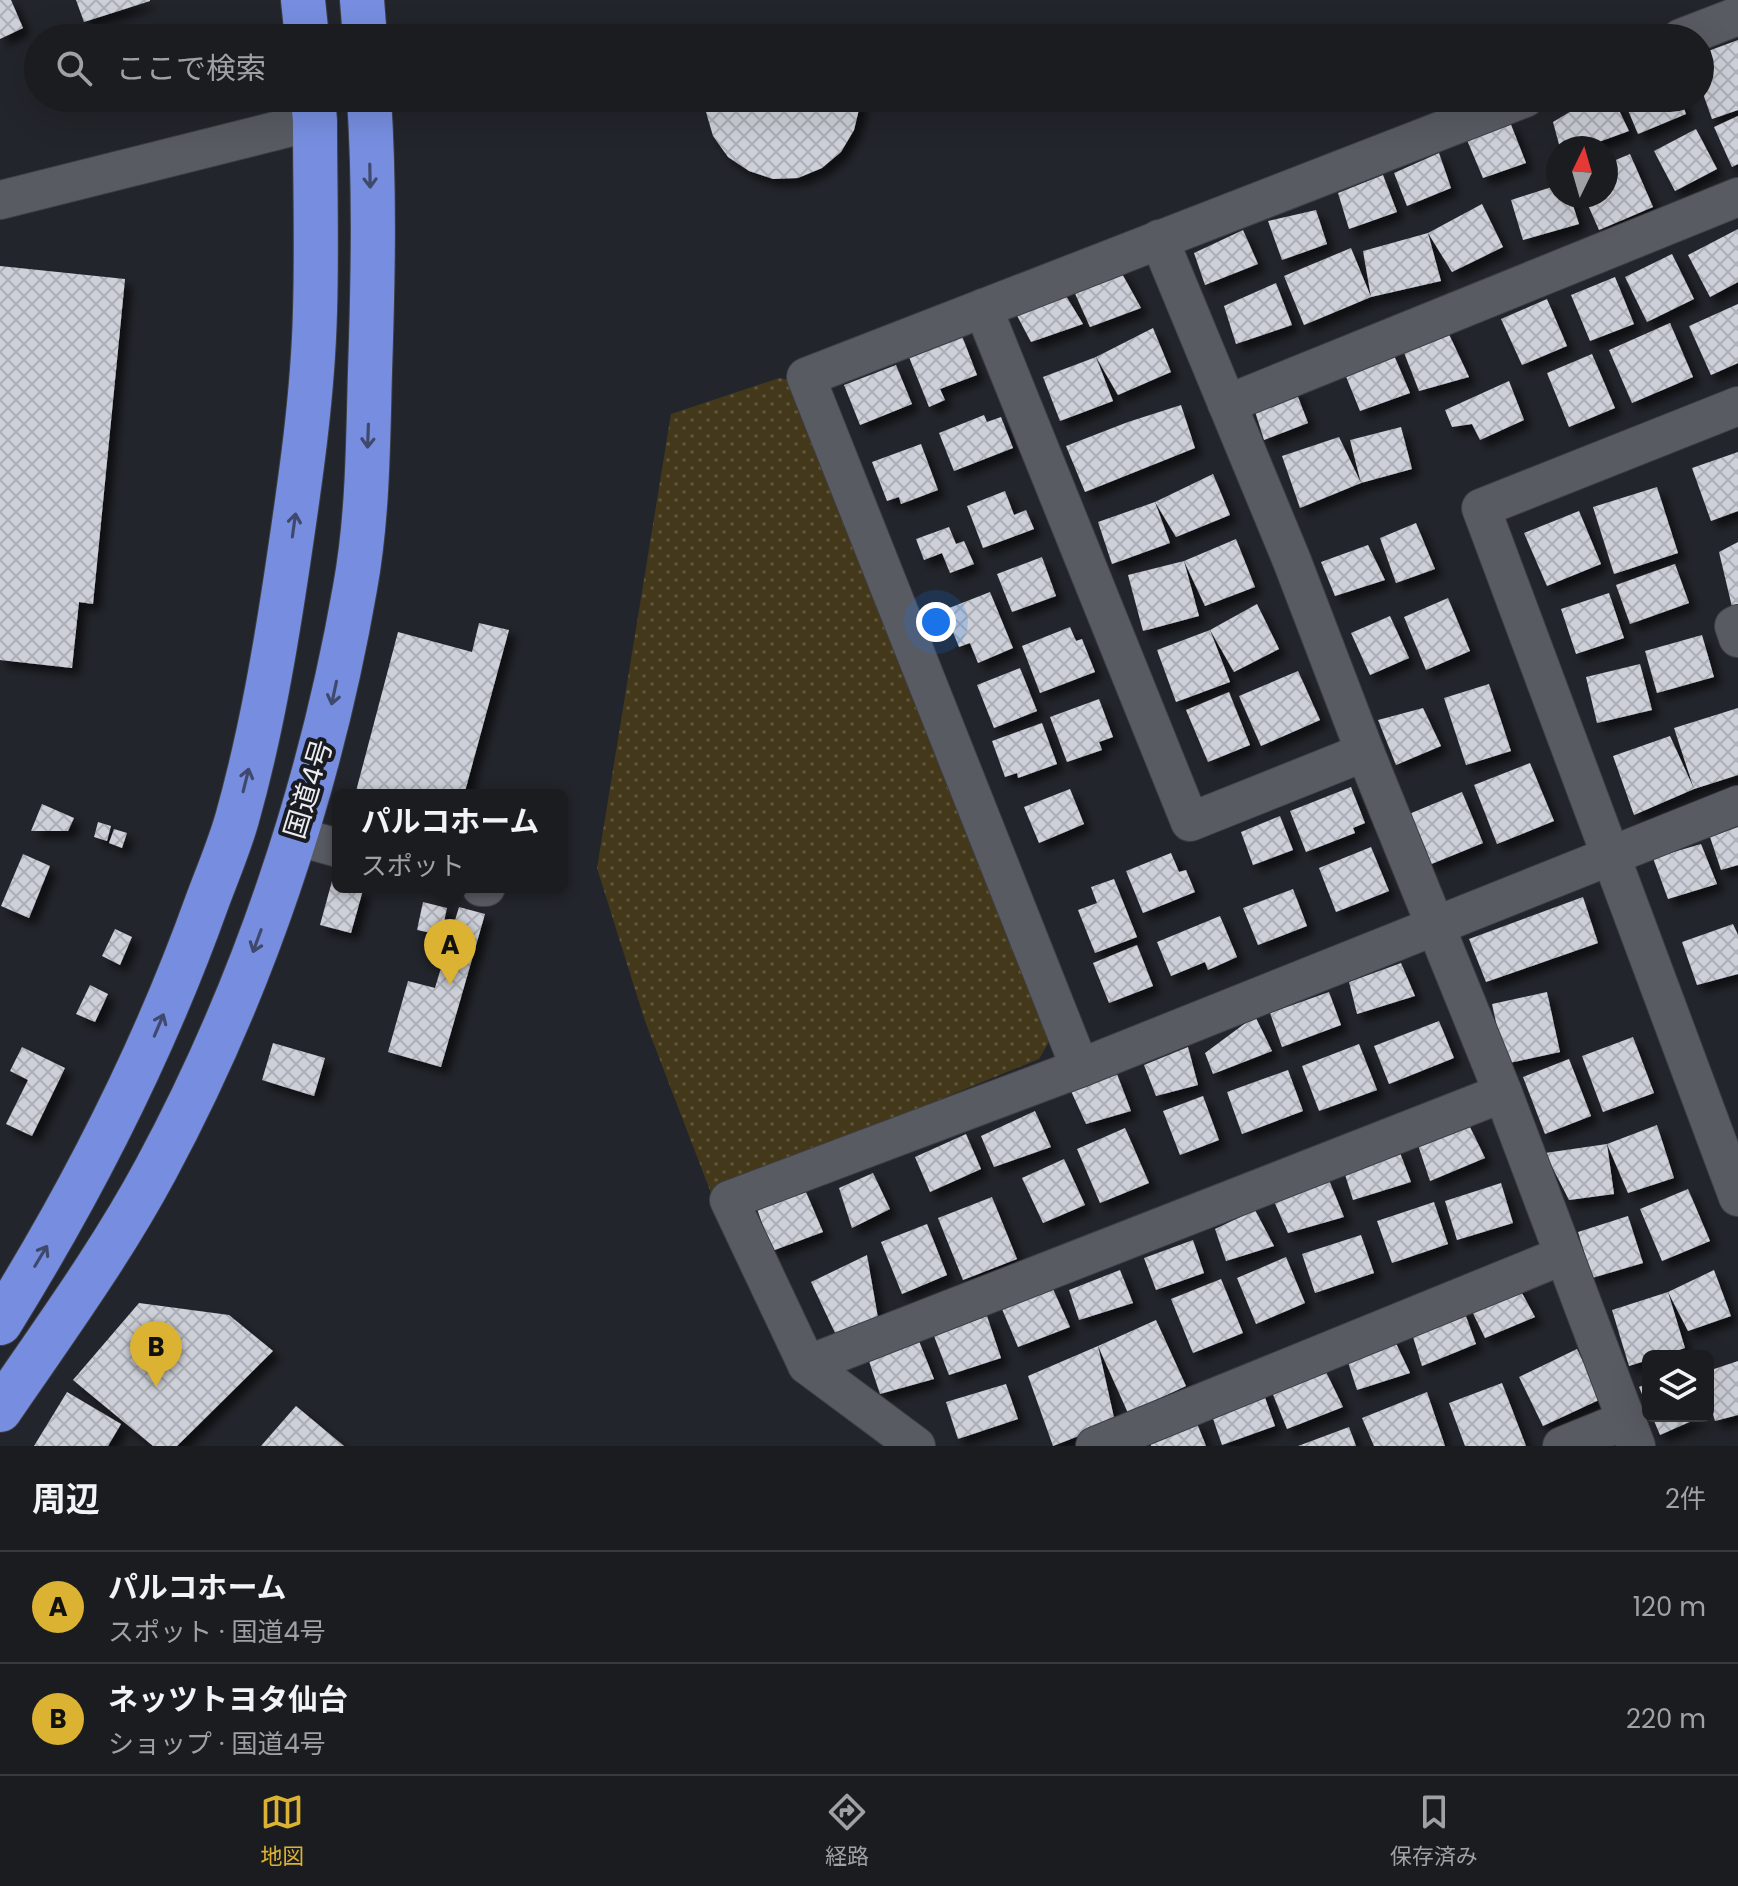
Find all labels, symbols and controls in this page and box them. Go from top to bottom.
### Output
search box [24,24,1714,112]
icon: search [52,46,96,90]
text: ここで検索 [116,47,266,90]
north arrow [1546,136,1618,208]
one-way arrow [363,162,378,189]
one-way arrow [361,422,376,449]
one-way arrow [287,513,302,538]
your location [916,602,956,642]
one-way arrow [325,680,340,705]
street label: 国道4号 [275,735,342,843]
one-way arrow [240,768,255,794]
popup [332,789,568,893]
text: パルコホーム [361,800,539,843]
text: スポット [361,848,465,884]
pin: A [424,919,476,985]
one-way arrow [249,928,263,953]
one-way arrow [153,1013,168,1038]
one-way arrow [33,1245,49,1268]
pin: B [130,1321,182,1387]
map controls [1642,1350,1714,1422]
button: layers [1642,1350,1714,1422]
text: 周辺 [32,1475,100,1523]
text: 2件 [1665,1481,1706,1517]
text: パルコホーム [108,1566,287,1609]
text: A [48,1589,68,1625]
text: 120 m [1633,1589,1706,1625]
text: スポット · 国道4号 [108,1614,326,1650]
text: ネッツトヨタ仙台 [108,1678,348,1721]
text: B [49,1701,67,1737]
text: 220 m [1626,1701,1706,1737]
text: ショップ · 国道4号 [108,1726,326,1762]
tab: 地図 [260,1790,304,1873]
tab: 経路 [825,1790,869,1873]
tab: 保存済み [1390,1790,1478,1873]

